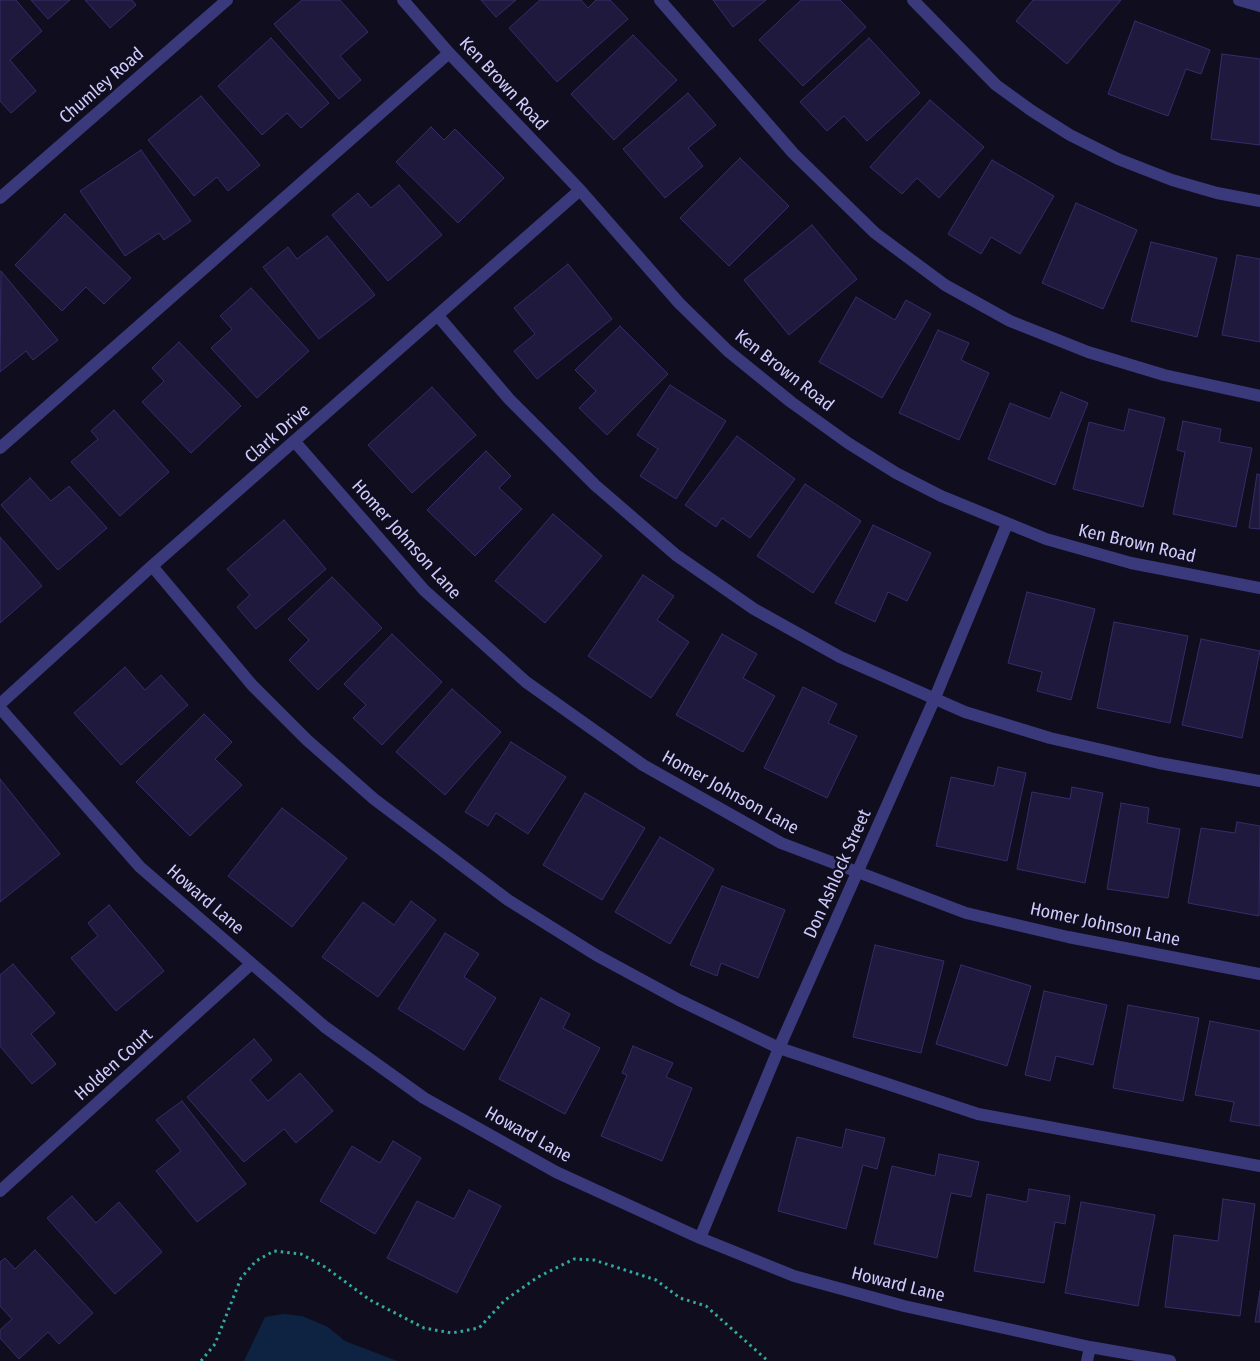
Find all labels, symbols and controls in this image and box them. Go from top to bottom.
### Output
street label: Ken Brown Road [454,33,552,135]
street label: Chumley Road [55,43,149,129]
street label: Ken Brown Road [730,326,838,416]
street label: Clark Drive [241,400,315,468]
street label: Homer Johnson Lane [347,476,465,604]
street label: Ken Brown Road [1076,520,1198,568]
street label: Homer Johnson Lane [658,746,802,840]
street label: Don Ashlock Street [800,806,876,942]
street label: Howard Lane [162,861,248,939]
street label: Homer Johnson Lane [1028,899,1182,951]
street label: Holden Court [71,1024,157,1106]
street label: Howard Lane [481,1102,575,1168]
street label: Howard Lane [849,1263,947,1307]

